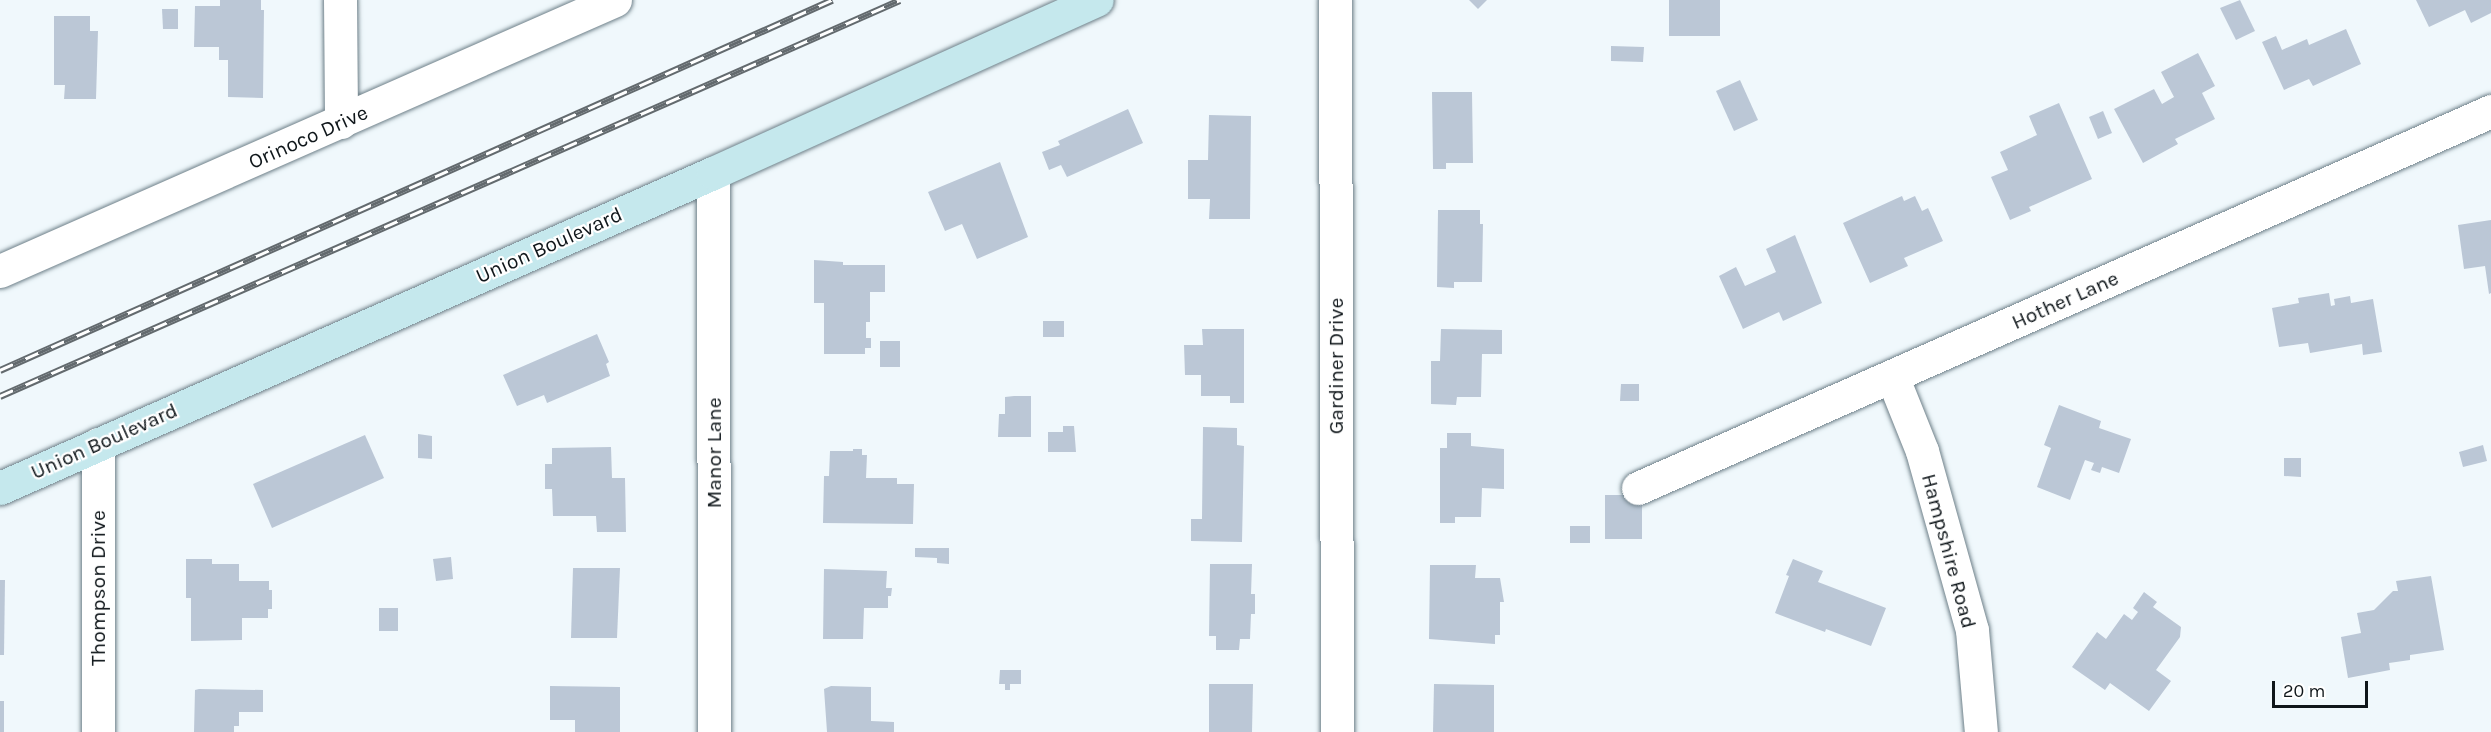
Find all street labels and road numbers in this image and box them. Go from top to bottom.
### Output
street label: Orinoco Drive [244,99,372,175]
street label: Union Boulevard [472,201,626,289]
street label: Hother Lane [2008,265,2122,335]
street label: Gardiner Drive [1323,298,1349,434]
street label: Union Boulevard [27,397,181,485]
street label: Manor Lane [701,398,727,508]
street label: Hampshire Road [1916,471,1982,631]
street label: Thompson Drive [85,510,111,666]

